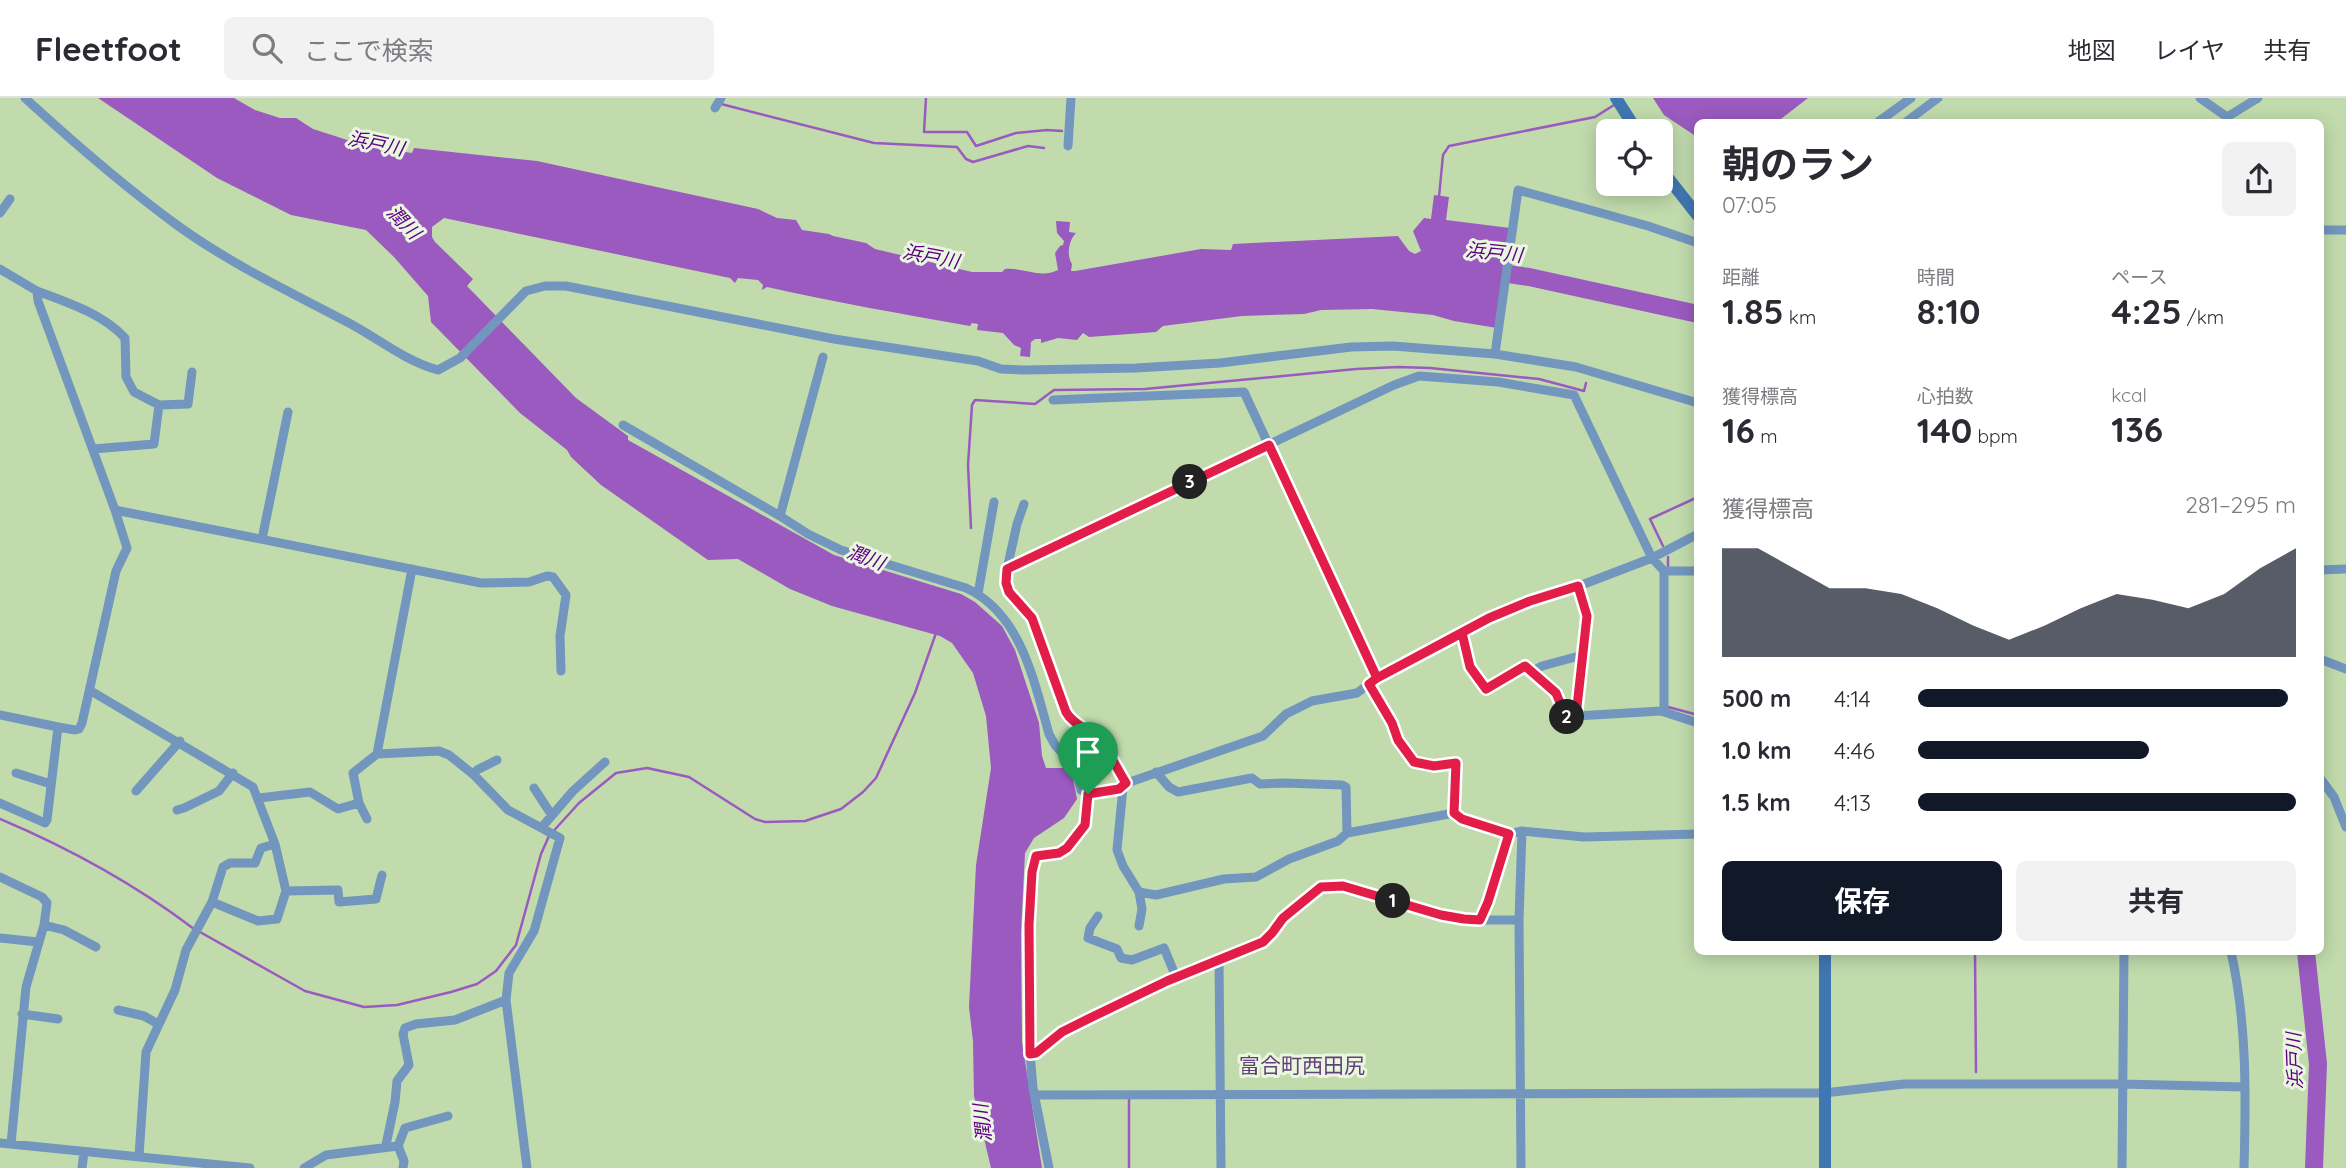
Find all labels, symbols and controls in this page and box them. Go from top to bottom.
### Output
search box [224,17,714,80]
text: Fleetfoot [35,28,182,69]
icon: search [248,29,286,67]
text: ここで検索 [304,34,434,67]
text: 地図 [2068,35,2116,65]
text: レイヤ [2154,35,2225,65]
text: 共有 [2263,35,2311,65]
map controls [1596,119,1673,196]
button: locate [1596,119,1673,196]
water label: 浜戸川 [346,125,408,161]
text: 朝のラン [1722,140,1874,188]
button: share [2222,142,2296,216]
text: 07:05 [1722,190,1777,219]
water label: 潤川 [382,200,427,245]
water label: 浜戸川 [1464,237,1526,267]
water label: 浜戸川 [901,239,963,274]
text: 距離 [1722,265,1760,289]
text: 時間 [1917,265,1955,289]
text: ペース [2111,265,2167,289]
text: 1.85 [1722,289,1784,333]
text: 8:10 [1917,289,1981,333]
text: 4:25 [2111,289,2182,333]
text: km [1784,305,1816,329]
text: /km [2182,305,2224,329]
text: kcal [2111,383,2147,407]
text: 獲得標高 [1722,384,1798,408]
text: 心拍数 [1917,384,1974,408]
text: 136 [2111,407,2163,451]
text: 16 [1722,408,1755,452]
text: 140 [1917,408,1972,452]
text: m [1755,424,1778,448]
text: bpm [1972,424,2018,448]
pin: 3 [1172,464,1208,500]
text: 3 [1184,469,1195,493]
text: 281–295 m [2185,490,2296,519]
text: 獲得標高 [1722,494,1814,523]
water label: 潤川 [844,539,890,576]
text: 500 m [1722,684,1791,713]
text: 4:14 [1834,684,1871,713]
pin: 2 [1550,700,1584,734]
text: 2 [1561,704,1572,728]
pin [1058,722,1118,794]
icon: arrive [1069,733,1107,771]
text: 1.0 km [1722,736,1792,765]
text: 4:46 [1834,736,1875,765]
text: 1.5 km [1722,788,1791,817]
text: 4:13 [1834,788,1871,817]
button: 保存 [1722,861,2002,941]
button: 共有 [2016,861,2296,941]
pin: 1 [1376,884,1410,918]
text: 1 [1389,888,1396,912]
water label: 浜戸川 [2281,1030,2307,1090]
district label: 富合町西田尻 [1239,1052,1365,1078]
water label: 潤川 [968,1101,996,1143]

